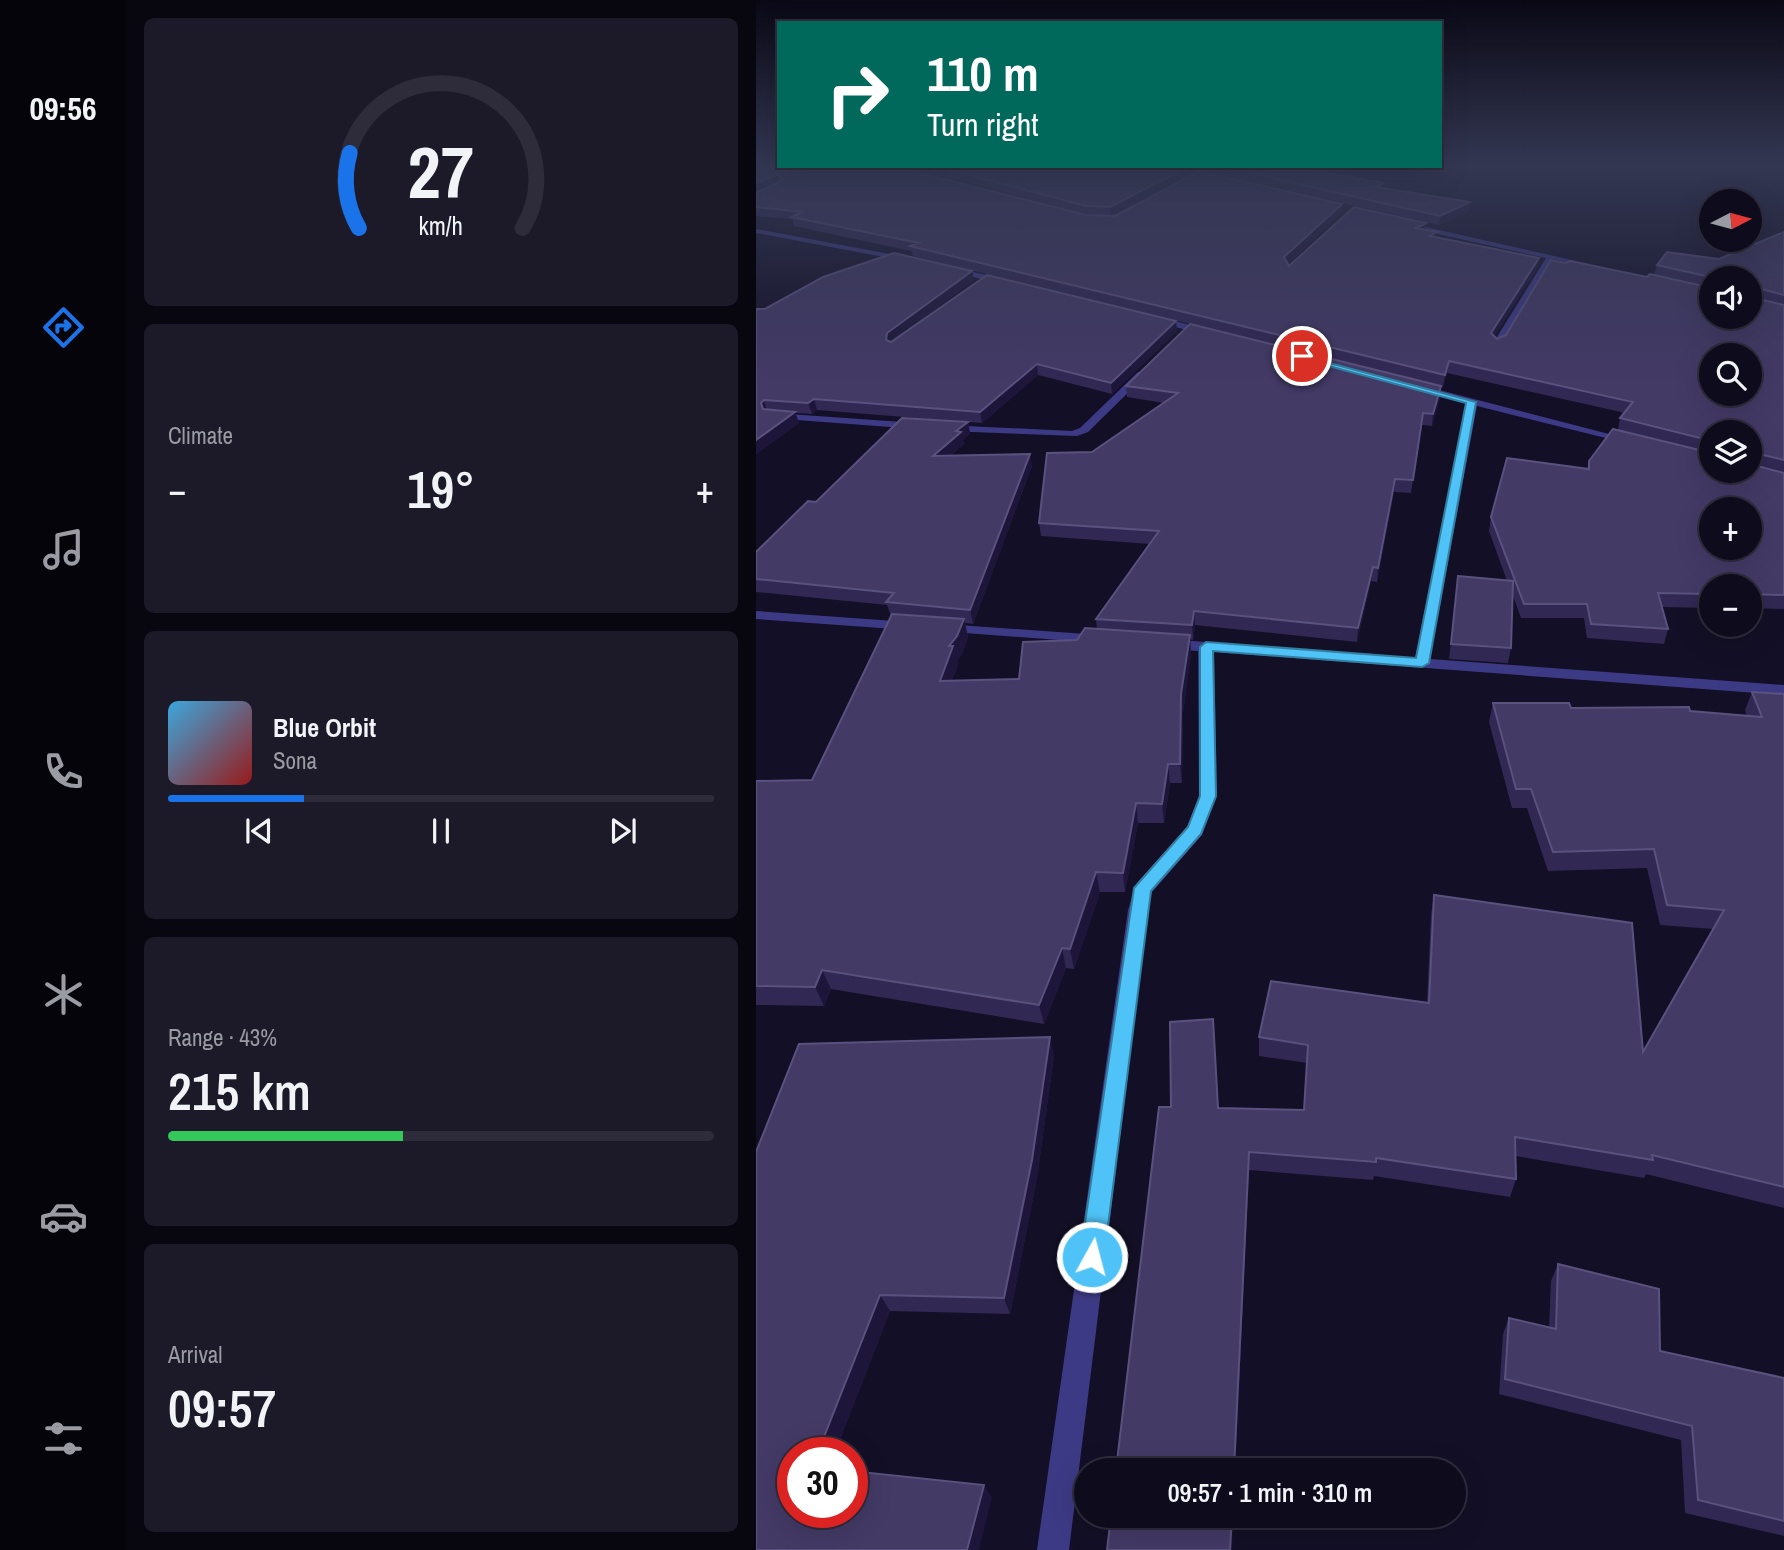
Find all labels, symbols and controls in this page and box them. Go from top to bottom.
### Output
text: 110 m [927,40,1039,106]
icon: right [812,49,903,140]
text: 09:56 [29,87,97,130]
text: Turn right [927,103,1039,146]
text: 27 [408,124,474,222]
north arrow [1699,189,1762,252]
map controls [1699,189,1762,637]
text: km/h [419,209,463,243]
button: sound [1699,266,1762,329]
icon: directions [39,303,88,352]
pin [1272,326,1332,386]
icon: arrive [1283,337,1321,375]
button: search [1699,343,1762,406]
text: Climate [168,420,233,451]
button: layers [1699,420,1762,483]
text: 19° [407,454,475,524]
text: − [168,464,186,515]
text: + [696,464,714,515]
button: + [1699,497,1762,560]
icon: music [39,525,88,574]
button: − [1699,574,1762,637]
text: Blue Orbit [273,710,376,745]
text: Sona [273,745,317,776]
icon: phone [39,747,88,796]
icon: previous [240,812,278,850]
icon: pause [422,812,460,850]
icon: next [604,812,642,850]
icon: climate [39,970,88,1019]
text: Range · 43% [168,1022,277,1053]
text: 215 km [168,1056,311,1126]
icon: car [39,1192,88,1241]
position arrow [1055,1220,1129,1294]
text: Arrival [168,1339,223,1370]
text: 09:57 [168,1373,276,1443]
icon: filters [39,1414,88,1463]
speed limit sign: 30 [777,1437,868,1528]
text: 09:57 · 1 min · 310 m [1168,1475,1372,1510]

